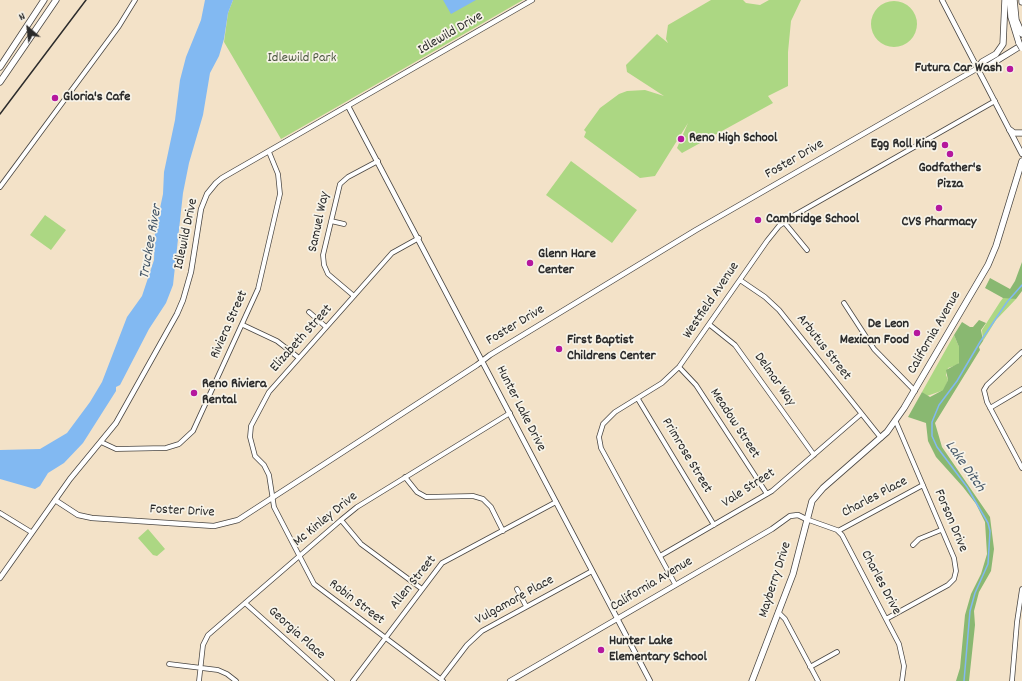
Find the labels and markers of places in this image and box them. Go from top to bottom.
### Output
place label: Futura Car Wash [915,61,1002,77]
marker: Futura Car Wash [1005,64,1015,74]
place label: Gloria's Cafe [63,90,130,106]
marker: Gloria's Cafe [50,93,60,103]
place label: Reno High School [689,131,777,147]
marker: Reno High School [676,134,686,144]
place label: Egg Roll King [871,137,937,153]
marker: Egg Roll King [940,140,950,150]
marker: Godfather's Pizza [945,149,955,159]
place label: Godfather's Pizza [919,161,981,194]
marker: CVS Pharmacy [934,203,944,213]
place label: Cambridge School [766,212,859,228]
marker: Cambridge School [753,215,763,225]
place label: CVS Pharmacy [901,215,977,231]
place label: Glenn Hare Center [538,247,596,280]
marker: Glenn Hare Center [525,258,535,268]
place label: De Leon Mexican Food [840,317,909,350]
marker: De Leon Mexican Food [912,328,922,338]
place label: First Baptist Childrens Center [567,333,656,366]
marker: First Baptist Childrens Center [554,344,564,354]
place label: Reno Riviera Rental [202,377,267,410]
marker: Reno Riviera Rental [189,388,199,398]
place label: Hunter Lake Elementary School [609,634,707,666]
marker: Hunter Lake Elementary School [596,645,606,655]

